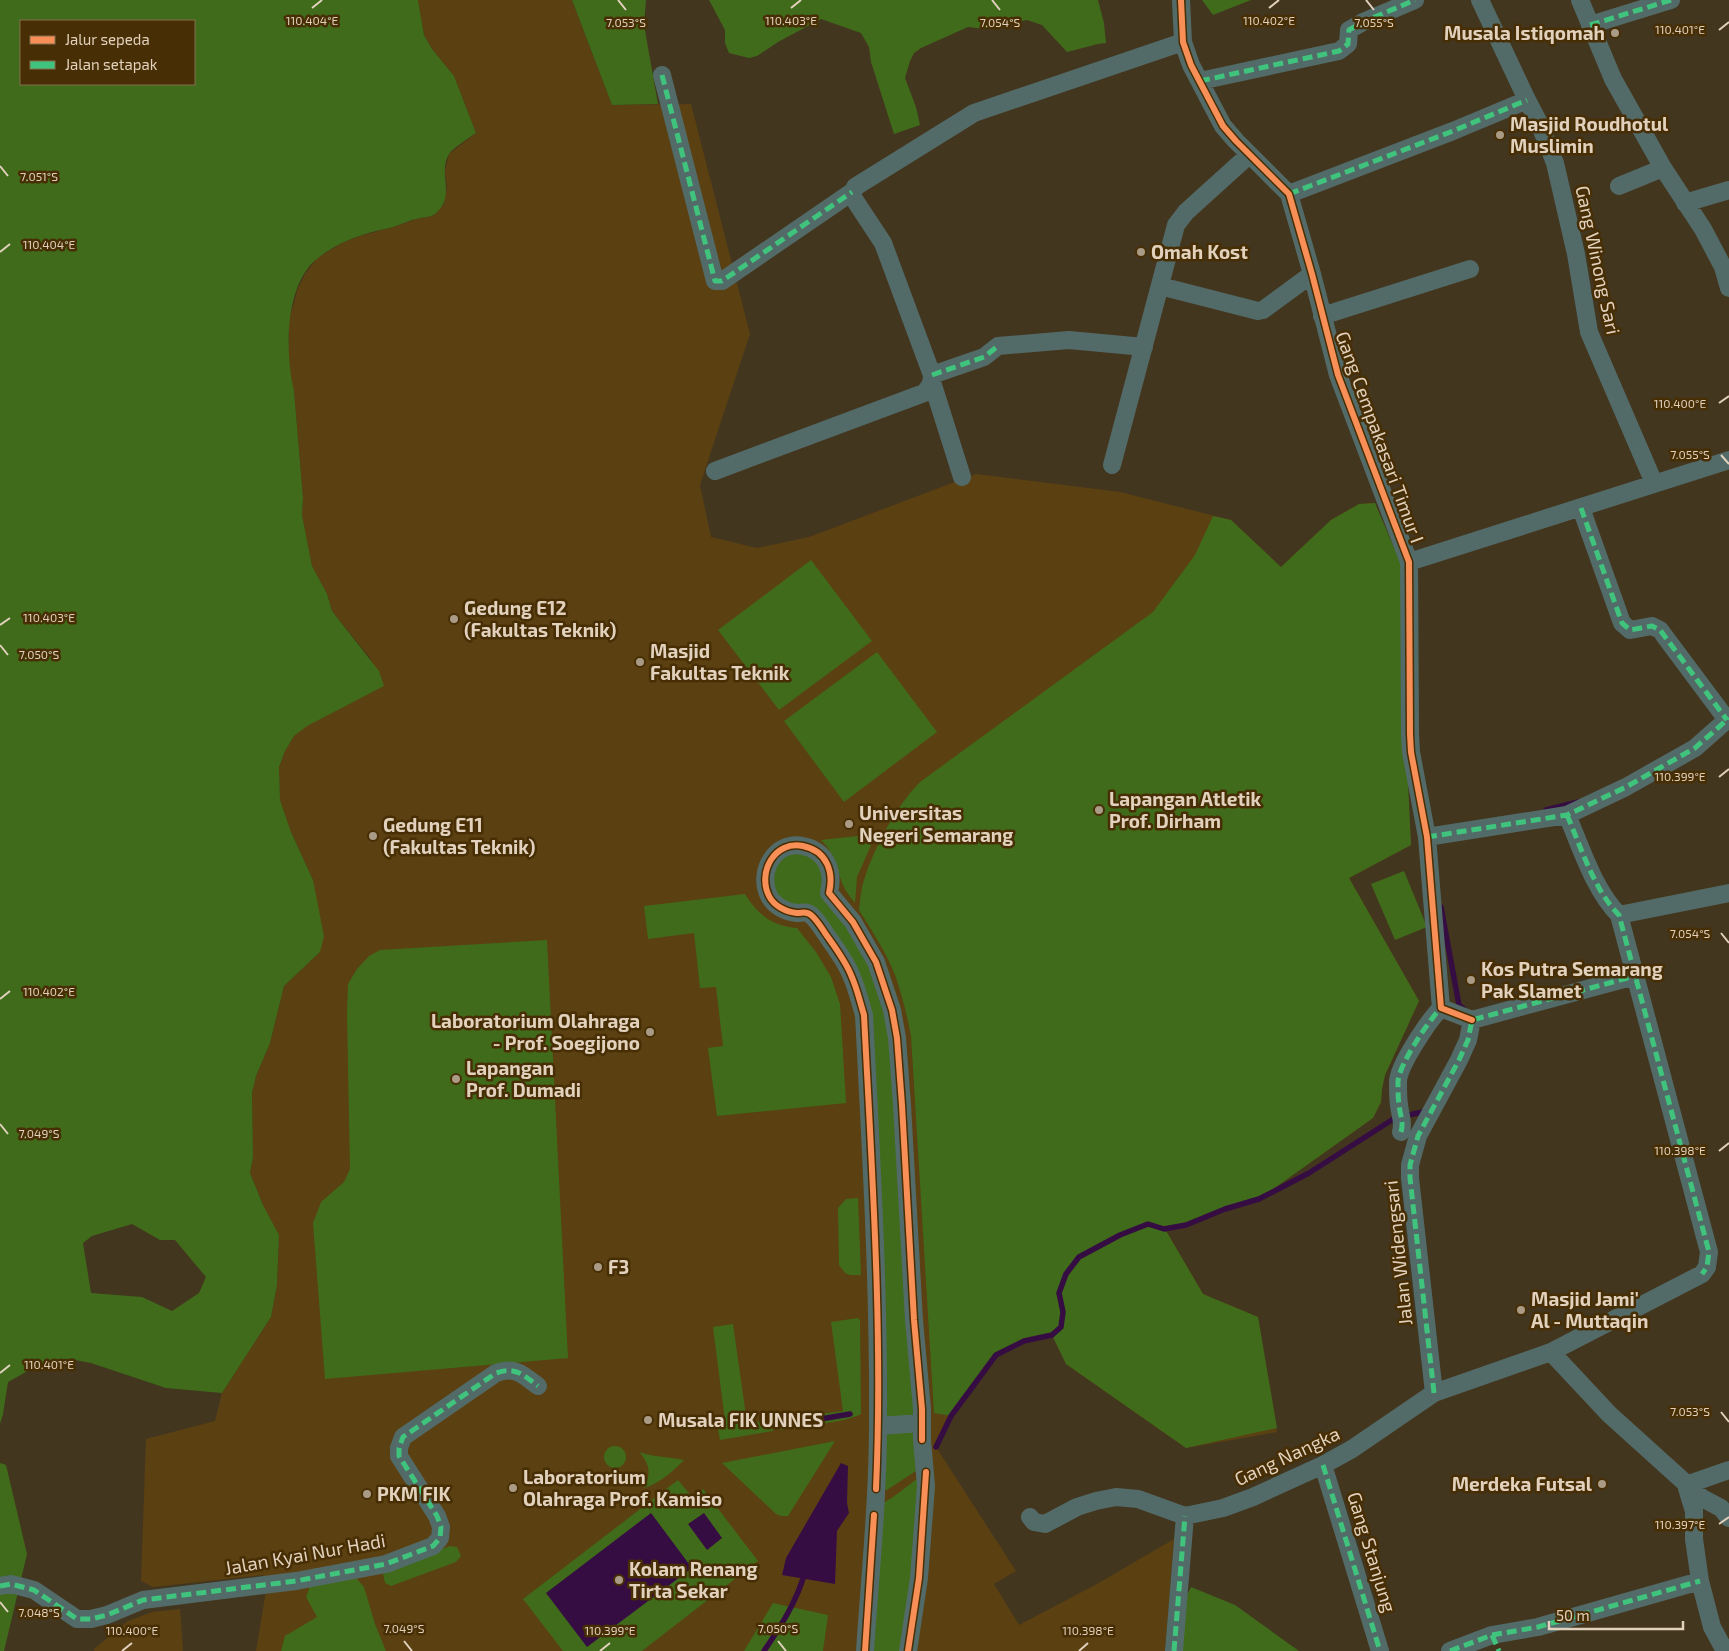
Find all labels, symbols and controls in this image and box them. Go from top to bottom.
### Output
text: 110.404°E [286,13,339,27]
text: 110.403°E [765,13,817,27]
text: 110.402°E [1243,13,1295,27]
text: 7.053°S [606,15,646,29]
text: 7.054°S [980,15,1021,29]
text: 7.055°S [1354,15,1394,29]
legend [20,20,195,85]
place label: Musala Istiqomah [1444,21,1605,44]
text: 110.401°E [1655,22,1705,36]
marker: Musala Istiqomah [1609,27,1621,39]
text: Jalur sepeda [65,30,150,48]
text: Jalan setapak [65,55,158,73]
place label: Masjid Roudhotul Muslimin [1510,112,1669,157]
marker: Masjid Roudhotul Muslimin [1494,129,1506,141]
text: 7.051°S [20,169,58,183]
street label: Gang Winong Sari [1571,183,1626,337]
text: 110.404°E [23,237,76,251]
place label: Omah Kost [1151,240,1248,263]
marker: Omah Kost [1135,246,1147,258]
street label: Gang Cempakasari Timur I [1331,328,1429,546]
text: 110.400°E [1654,396,1706,410]
text: 7.055°S [1670,447,1710,461]
place label: Gedung E12 (Fakultas Teknik) [464,596,617,641]
text: 110.403°E [23,610,75,624]
marker: Gedung E12 (Fakultas Teknik) [448,613,460,625]
place label: Masjid Fakultas Teknik [650,639,790,684]
text: 7.050°S [19,647,59,661]
marker: Masjid Fakultas Teknik [634,656,646,668]
text: 110.399°E [1654,769,1706,783]
place label: Lapangan Atletik Prof. Dirham [1109,787,1261,832]
place label: Universitas Negeri Semarang [859,801,1013,846]
marker: Lapangan Atletik Prof. Dirham [1093,804,1105,816]
place label: Gedung E11 (Fakultas Teknik) [383,813,536,858]
marker: Universitas Negeri Semarang [843,818,855,830]
marker: Gedung E11 (Fakultas Teknik) [367,830,379,842]
text: 7.054°S [1670,926,1711,940]
place label: Kos Putra Semarang Pak Slamet [1481,957,1663,1002]
marker: Kos Putra Semarang Pak Slamet [1465,974,1477,986]
text: 110.402°E [23,984,75,998]
place label: Laboratorium Olahraga - Prof. Soegijono [431,1009,640,1054]
marker: Laboratorium Olahraga - Prof. Soegijono [644,1026,656,1038]
place label: Lapangan Prof. Dumadi [466,1056,581,1101]
marker: Lapangan Prof. Dumadi [450,1073,462,1085]
text: 7.049°S [19,1126,60,1140]
text: 110.398°E [1654,1143,1706,1157]
street label: Jalan Widengsari [1378,1179,1417,1327]
place label: F3 [608,1255,629,1278]
marker: F3 [592,1261,604,1273]
place label: Masjid Jami' Al - Muttaqin [1531,1287,1648,1332]
marker: Masjid Jami' Al - Muttaqin [1515,1304,1527,1316]
text: 110.401°E [24,1357,74,1371]
text: 7.053°S [1670,1404,1710,1418]
place label: Musala FIK UNNES [658,1408,823,1431]
marker: Musala FIK UNNES [642,1414,654,1426]
street label: Gang Nangka [1230,1421,1343,1490]
place label: Laboratorium Olahraga Prof. Kamiso [523,1465,722,1510]
place label: Merdeka Futsal [1452,1472,1593,1495]
marker: Merdeka Futsal [1596,1478,1608,1490]
place label: PKM FIK [377,1482,450,1505]
marker: Laboratorium Olahraga Prof. Kamiso [507,1482,519,1494]
marker: PKM FIK [361,1488,373,1500]
street label: Gang Stanjung [1343,1489,1402,1615]
text: 110.397°E [1655,1517,1705,1531]
street label: Jalan Kyai Nur Hadi [223,1528,387,1579]
place label: Kolam Renang Tirta Sekar [629,1557,757,1602]
marker: Kolam Renang Tirta Sekar [613,1574,625,1586]
scale bar [1549,1598,1683,1630]
text: 7.048°S [18,1605,60,1619]
text: 50 m [1556,1606,1590,1624]
text: 7.049°S [384,1621,425,1635]
text: 7.050°S [758,1621,798,1635]
text: 110.400°E [106,1623,158,1637]
text: 110.399°E [584,1623,636,1637]
text: 110.398°E [1062,1623,1114,1637]

